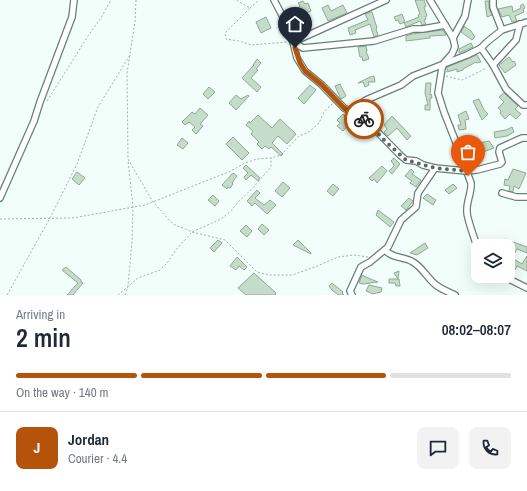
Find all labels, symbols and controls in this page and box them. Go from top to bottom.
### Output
pin [278,7.0,312,48]
icon: home [284,13,306,35]
courier [344,99,384,139]
icon: bike [353,108,375,130]
pin [451,135,485,176]
icon: bag [457,141,479,163]
map controls [471,239,515,283]
button: layers [471,239,515,283]
text: Arriving in [16,306,65,323]
text: 08:02–08:07 [442,319,511,340]
text: 2 min [16,320,71,355]
text: On the way · 140 m [16,384,108,401]
button: chat [417,427,459,469]
button: phone [469,427,511,469]
text: Jordan [68,429,109,450]
text: J [34,437,40,458]
text: Courier · 4.4 [68,450,127,467]

